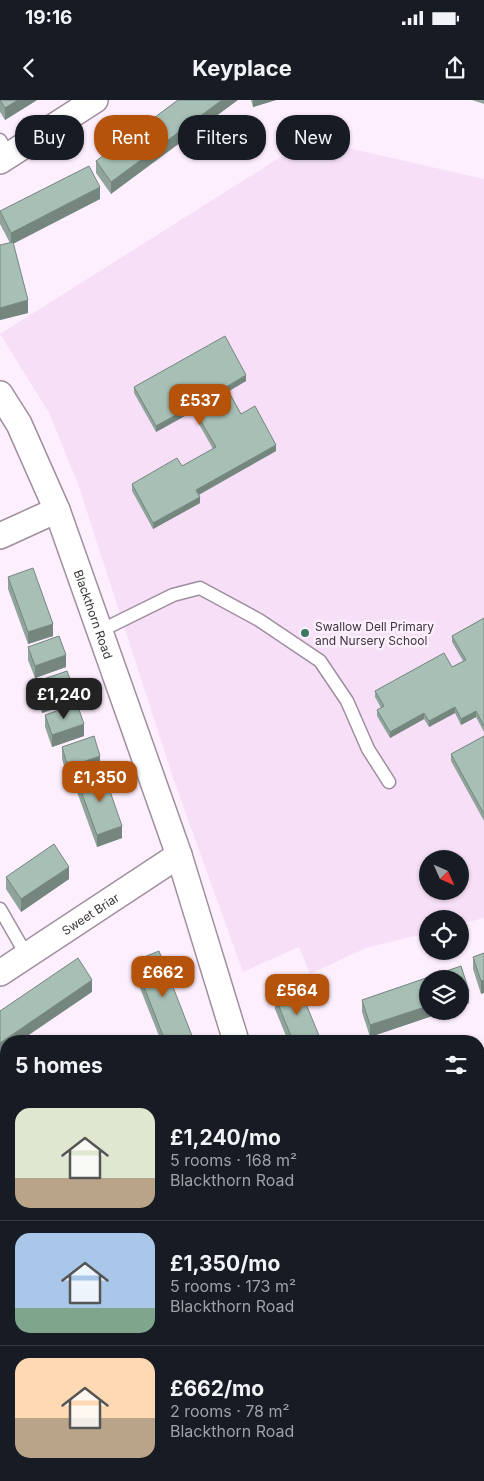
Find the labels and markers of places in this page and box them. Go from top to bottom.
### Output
pin: £537 [170,384,230,426]
place label: Swallow Dell Primary and Nursery School [315,619,434,648]
marker: Swallow Dell Primary and Nursery School [299,627,311,639]
pin: £1,240 [23,678,105,720]
pin: £1,350 [59,760,141,803]
pin: £662 [133,956,193,998]
pin: £564 [267,974,327,1016]

